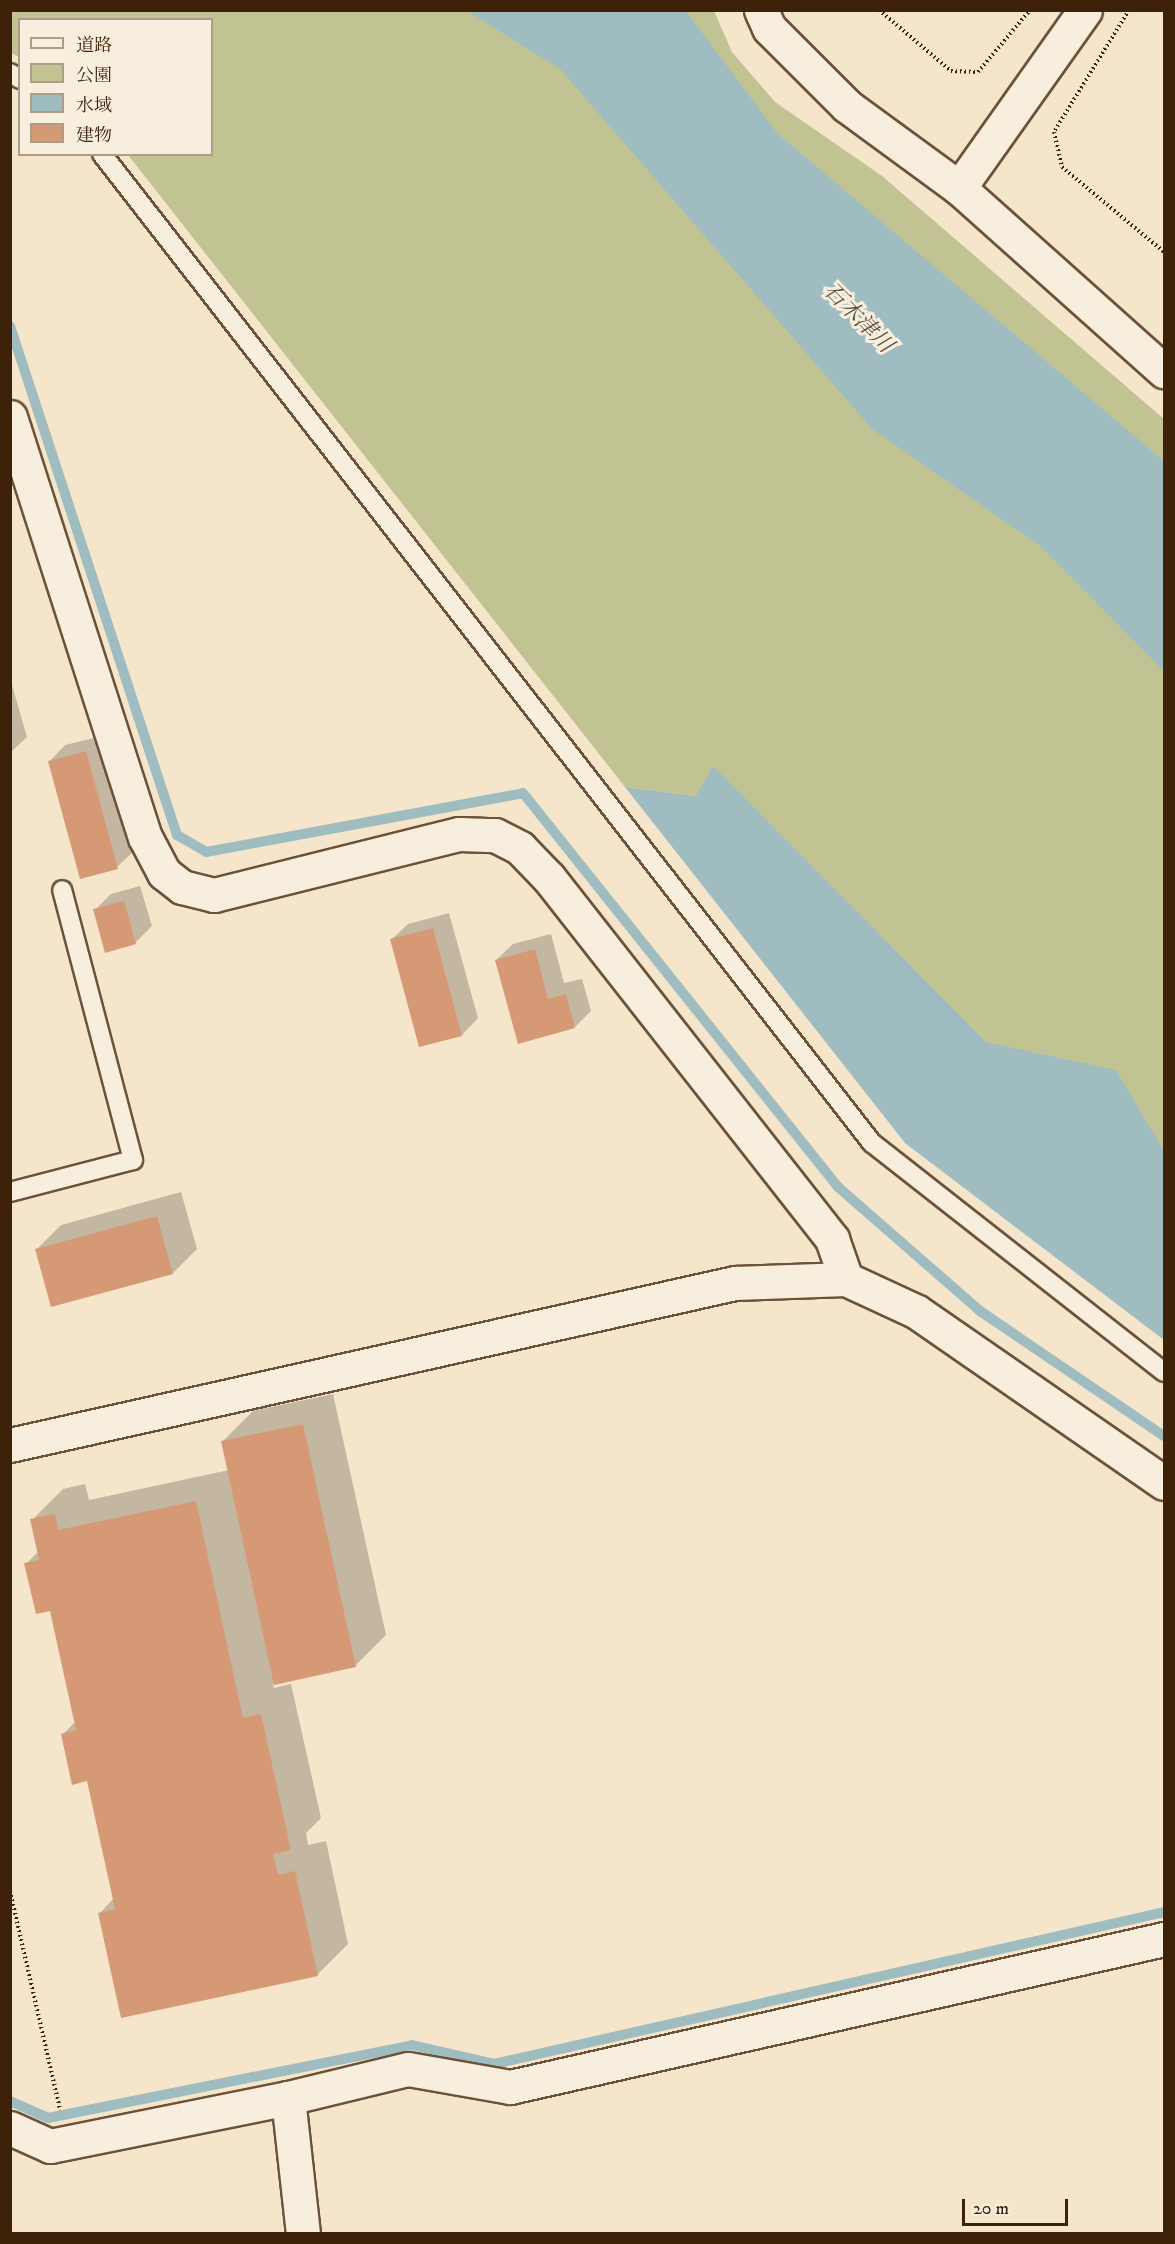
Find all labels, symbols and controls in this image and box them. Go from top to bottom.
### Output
legend [18,18,213,156]
text: 道路 [76,35,112,57]
text: 公園 [76,65,112,87]
text: 水域 [76,95,112,117]
text: 建物 [76,125,112,147]
water label: 石木津川 [818,278,898,358]
scale bar [965,2187,1072,2225]
text: 20 m [973,2198,1009,2220]

